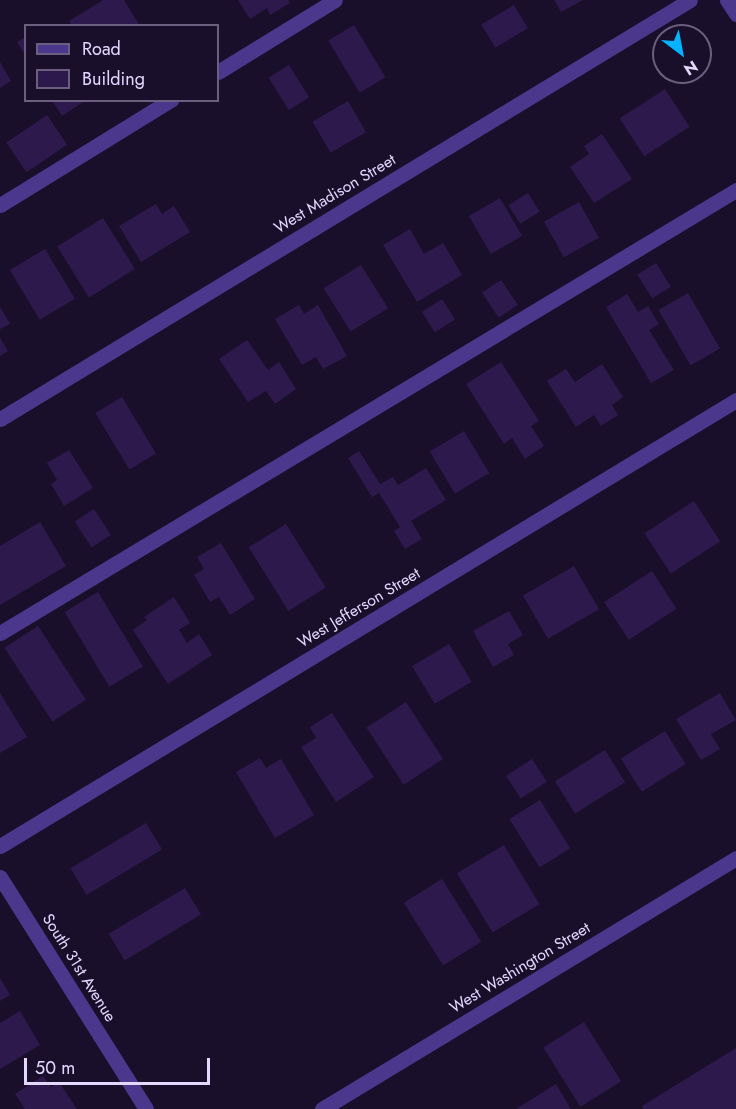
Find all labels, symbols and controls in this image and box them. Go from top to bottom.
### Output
legend [24,24,219,102]
north arrow [652,24,712,84]
text: Road [82,36,121,62]
text: N [679,55,702,81]
text: Building [82,66,145,92]
street label: West Madison Street [271,150,399,238]
street label: West Jefferson Street [294,564,424,652]
street label: South 31st Avenue [38,910,120,1026]
street label: West Washington Street [446,918,594,1018]
scale bar [27,1046,213,1084]
text: 50 m [35,1055,75,1081]

